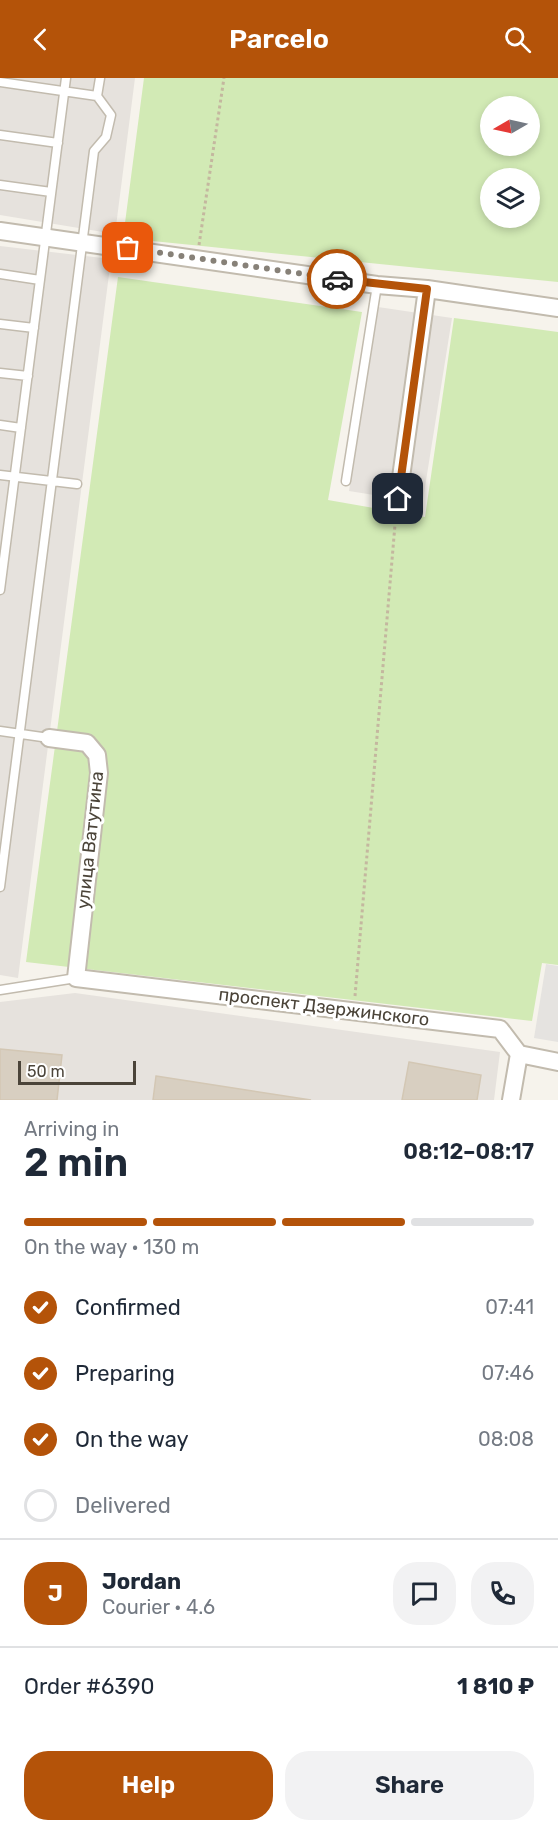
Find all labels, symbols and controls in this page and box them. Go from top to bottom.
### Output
icon: back [24,23,57,56]
text: Parcelo [229,23,329,55]
icon: search [501,23,534,56]
north arrow [480,96,540,156]
map controls [480,96,540,228]
button: layers [480,168,540,228]
pin [102,222,153,273]
icon: bag [111,231,144,264]
courier [307,249,367,309]
icon: car [321,263,354,296]
pin [372,473,423,524]
icon: home [381,482,414,515]
street label: улица Ватутина [72,770,108,910]
street label: проспект Дзержинского [217,983,431,1031]
scale bar [18,1058,136,1085]
text: 50 m [27,1062,65,1081]
text: Arriving in [24,1117,119,1141]
text: 08:12–08:17 [403,1138,534,1165]
text: 2 min [24,1140,128,1186]
text: On the way · 130 m [24,1235,199,1259]
icon: check [24,1291,57,1324]
text: Confirmed [75,1294,181,1321]
text: 07:41 [485,1295,534,1319]
icon: check [24,1357,57,1390]
text: Preparing [75,1360,175,1387]
text: 07:46 [481,1361,534,1385]
icon: check [24,1423,57,1456]
text: On the way [75,1426,189,1453]
text: 08:08 [478,1427,534,1451]
text: Delivered [75,1492,171,1519]
button: chat [393,1562,456,1625]
button: phone [471,1562,534,1625]
text: Jordan [102,1568,181,1595]
text: J [48,1580,63,1607]
text: Courier · 4.6 [102,1595,215,1619]
text: Order #6390 [24,1673,155,1700]
text: 1 810 ₽ [457,1673,534,1700]
button: Help [24,1751,273,1820]
button: Share [285,1751,534,1820]

